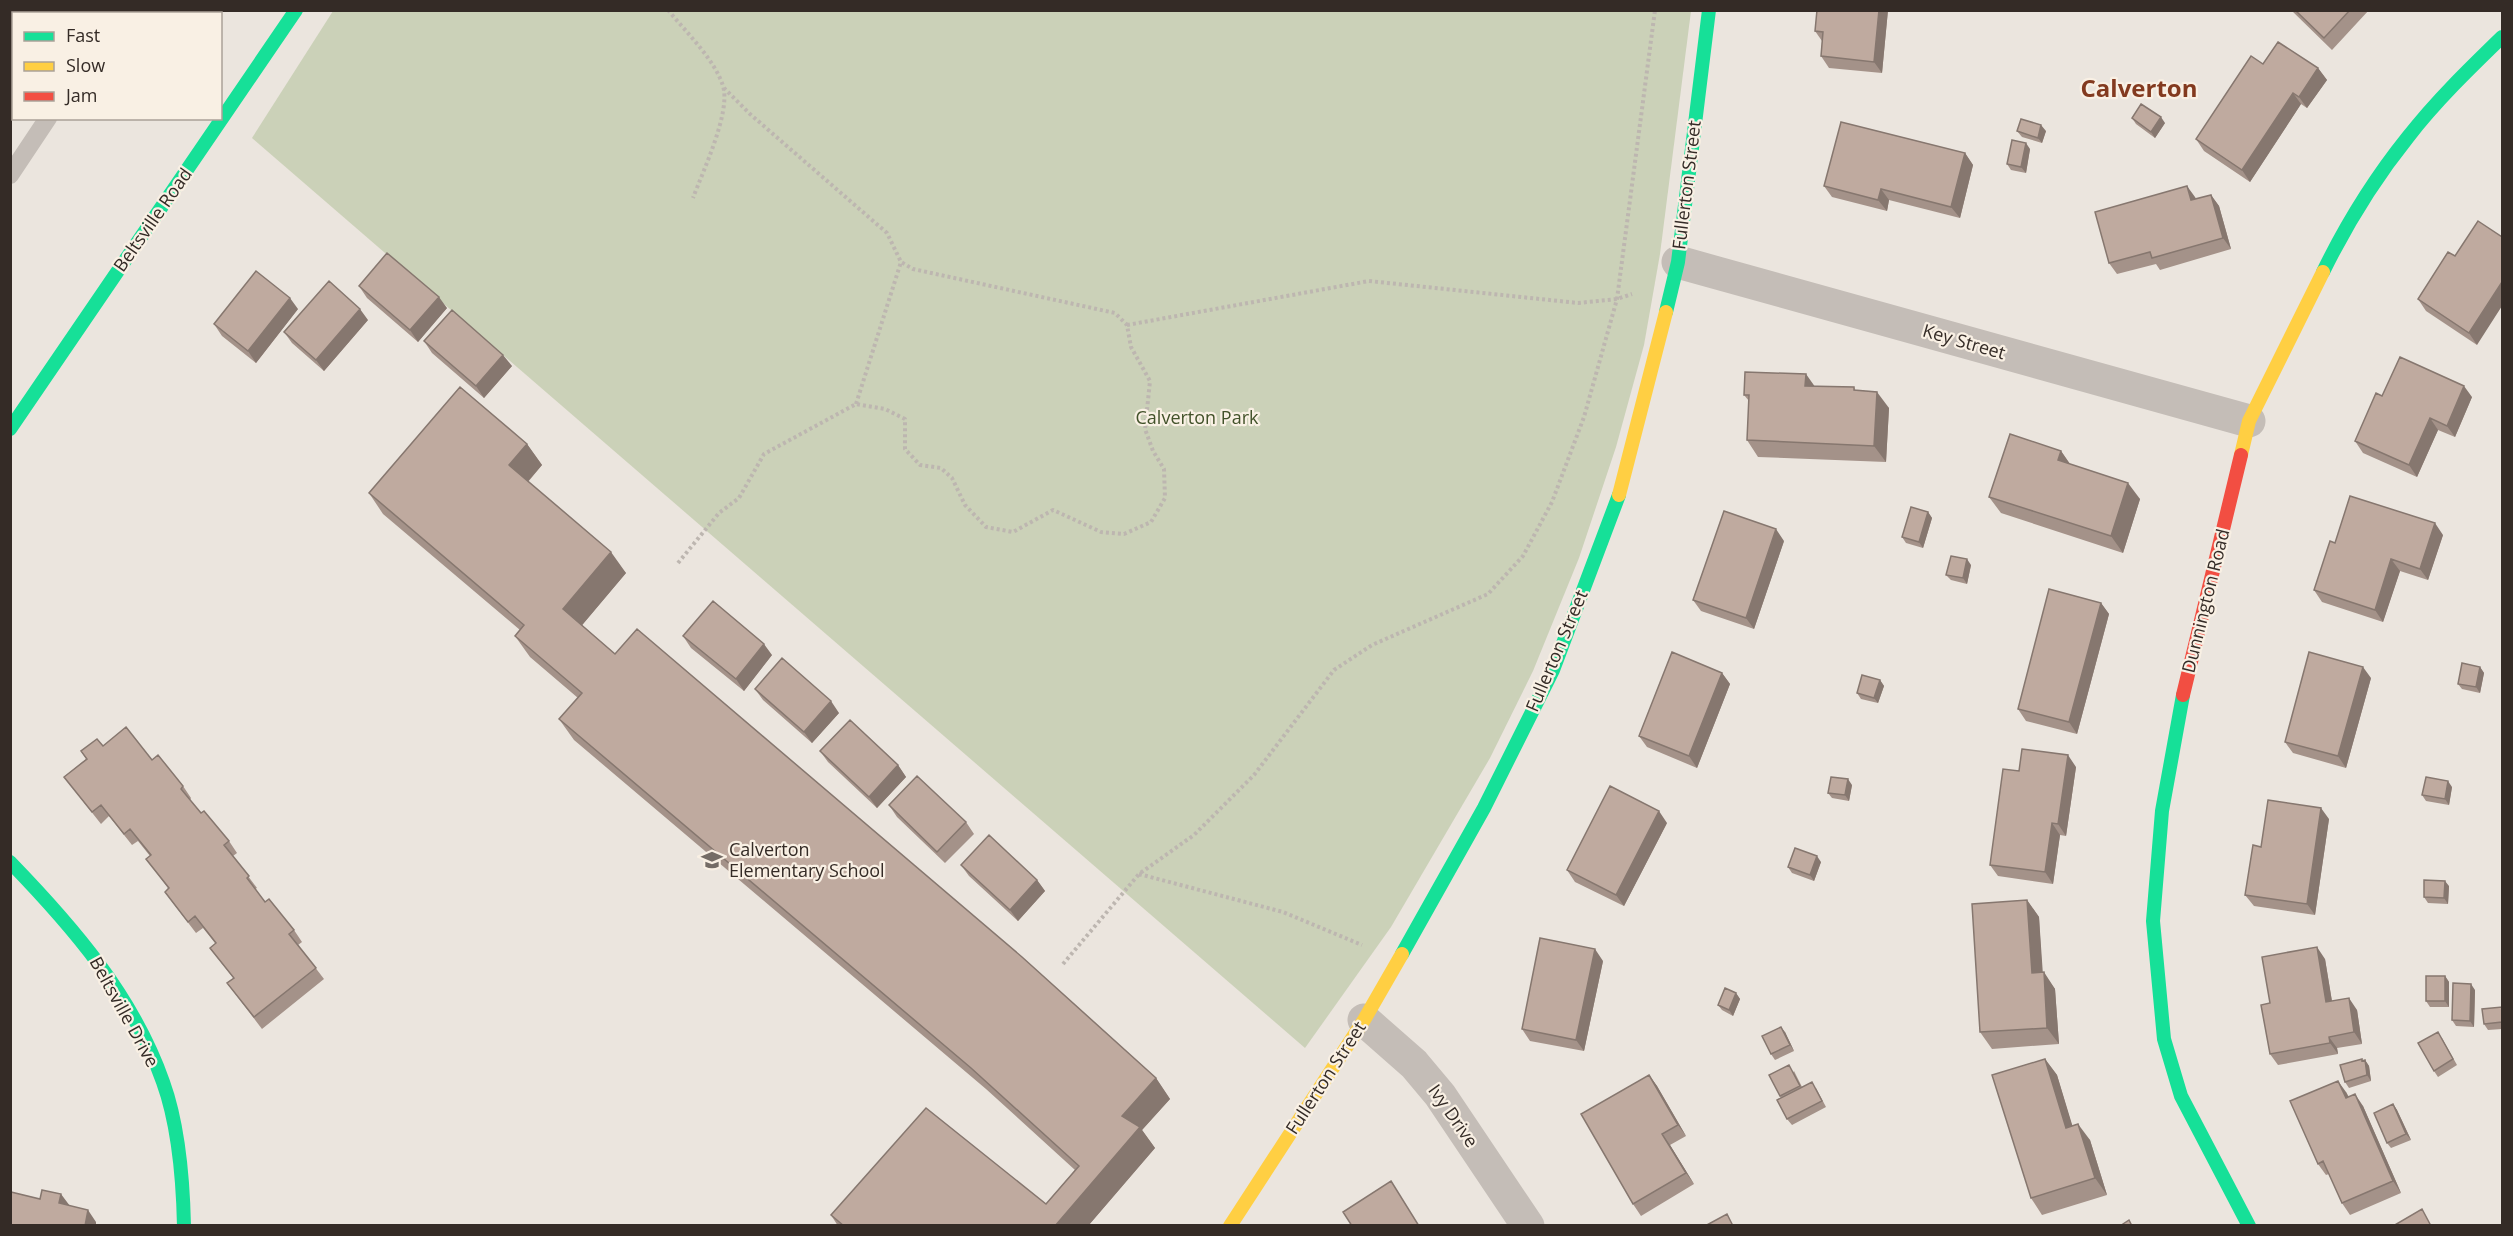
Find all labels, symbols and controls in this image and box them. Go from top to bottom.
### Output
legend [12,12,222,120]
text: Fast [66,23,100,47]
text: Slow [66,53,105,77]
district label: Calverton [2081,71,2197,104]
text: Jam [64,83,98,107]
street label: Fullerton Street [1666,119,1706,251]
street label: Beltsville Road [107,163,197,276]
street label: Key Street [1920,318,2008,364]
park label: Calverton Park [1136,405,1259,429]
street label: Dunnington Road [2176,526,2235,675]
street label: Fullerton Street [1520,586,1593,715]
place label: Calverton Elementary School [729,837,885,882]
school or university icon: Calverton Elementary School [700,848,724,872]
street label: Beltsville Drive [85,952,165,1071]
street label: Fullerton Street [1280,1016,1371,1139]
street label: Ivy Drive [1423,1079,1484,1152]

